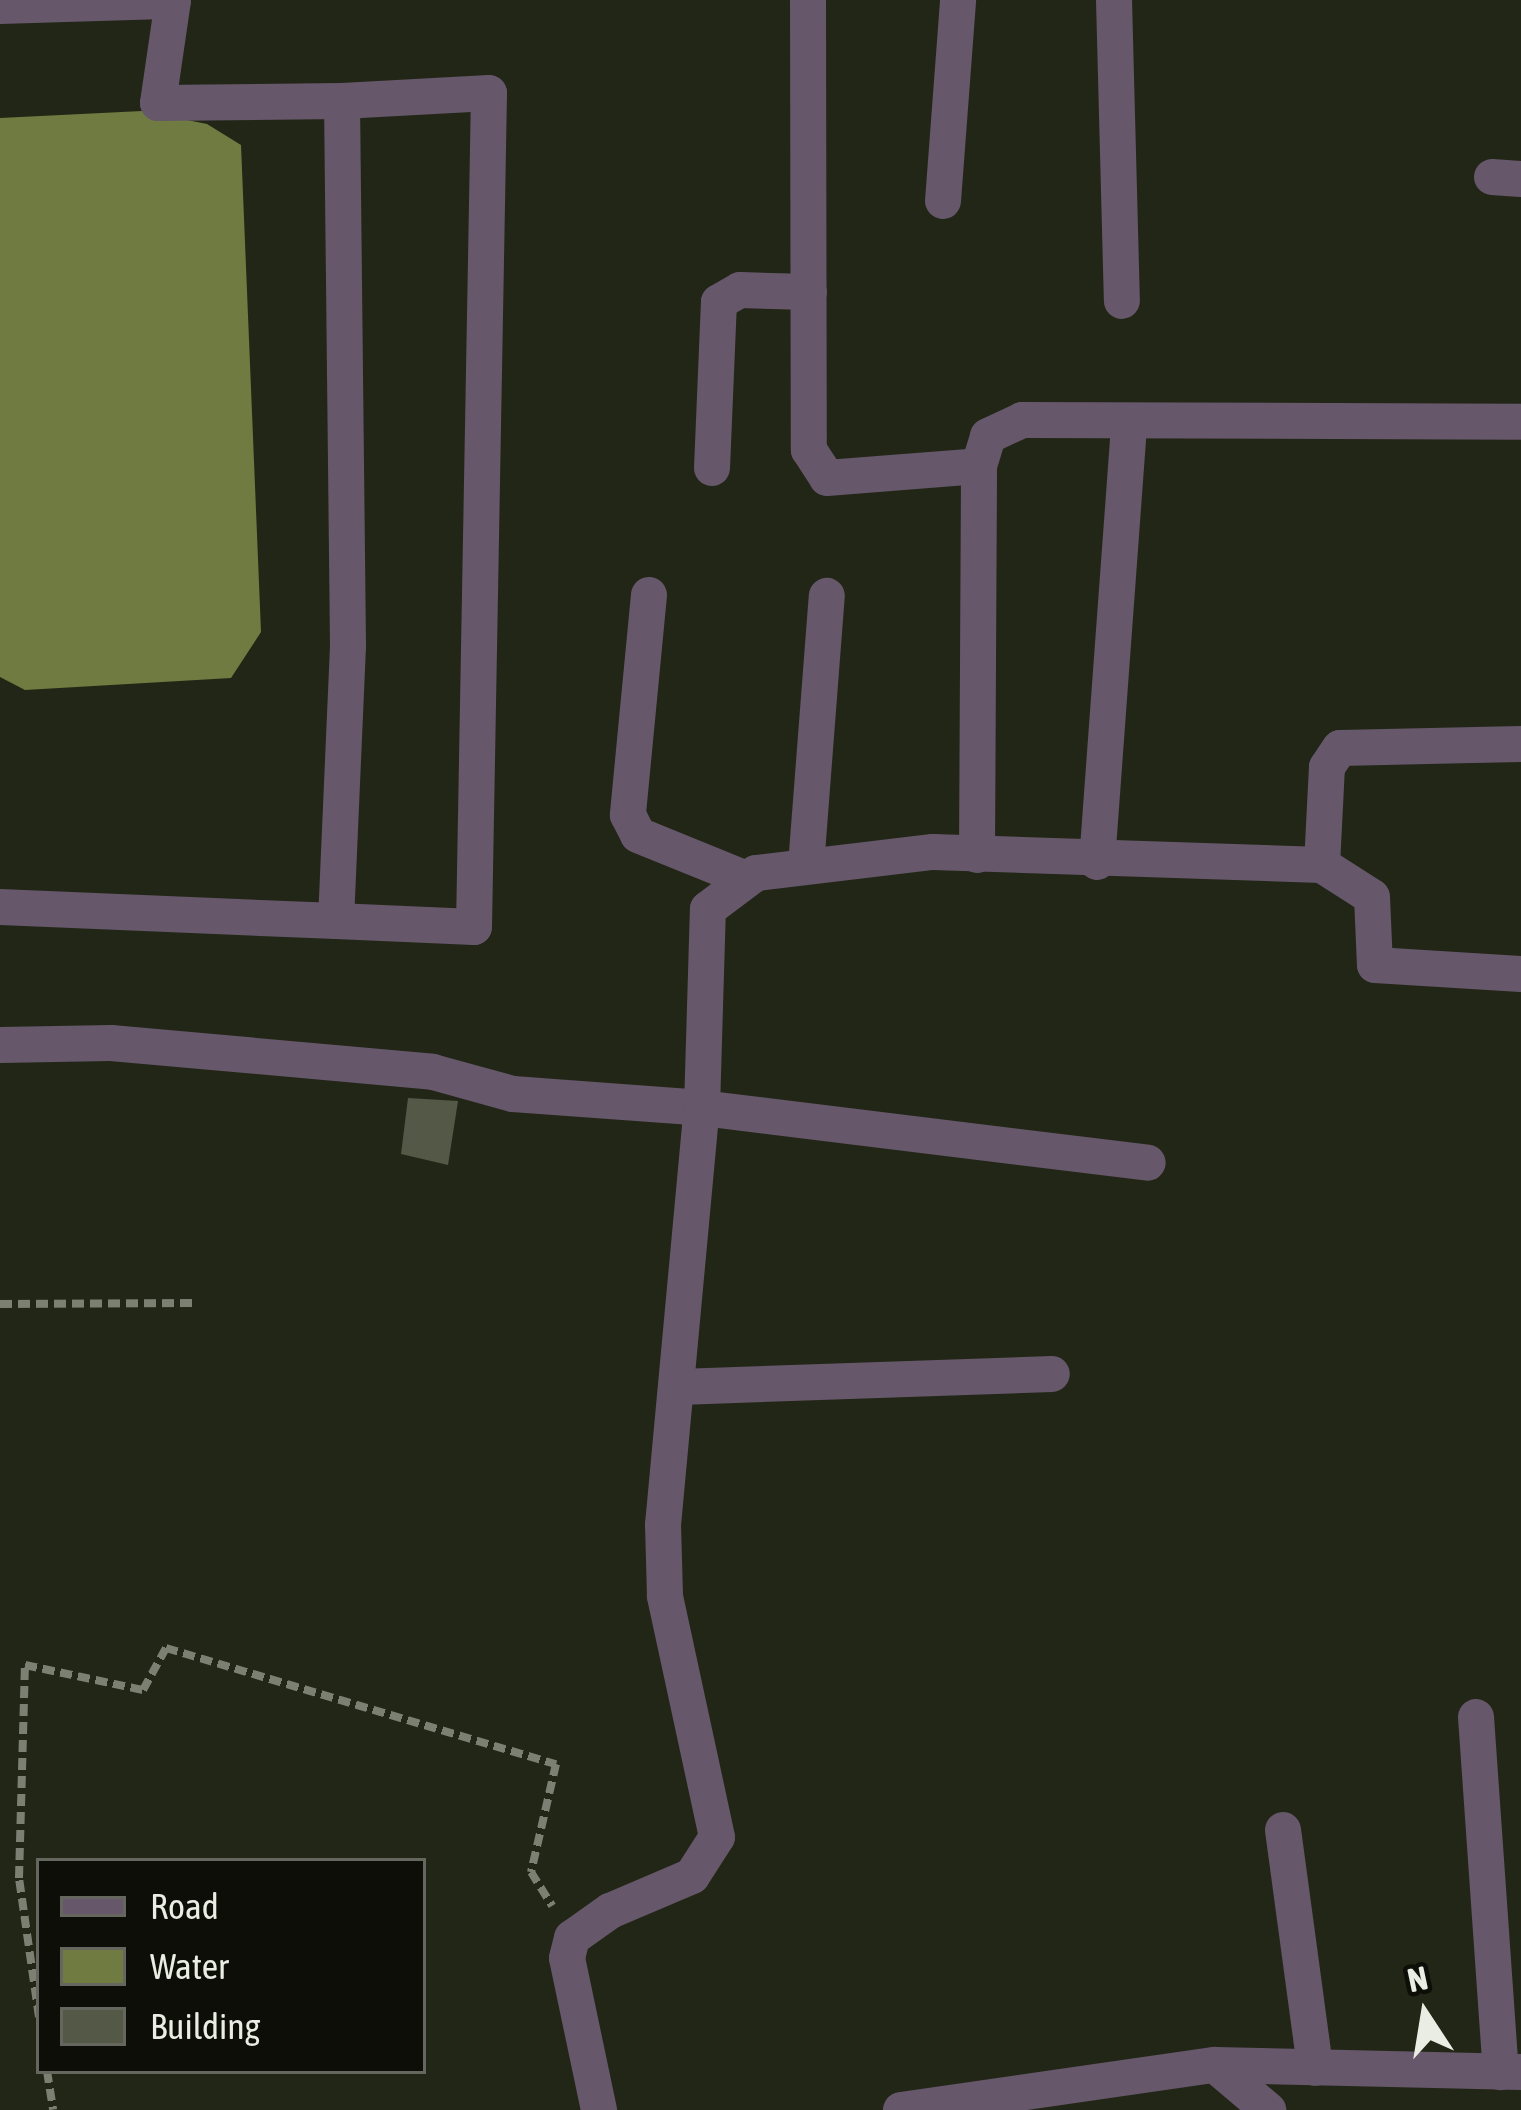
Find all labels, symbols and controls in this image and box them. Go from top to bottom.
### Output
legend [36,1858,426,2074]
text: Road [150,1885,219,1927]
text: Water [150,1945,229,1987]
north arrow [1365,1954,1485,2074]
text: N [1404,1958,1431,1999]
text: Building [150,2005,260,2047]

